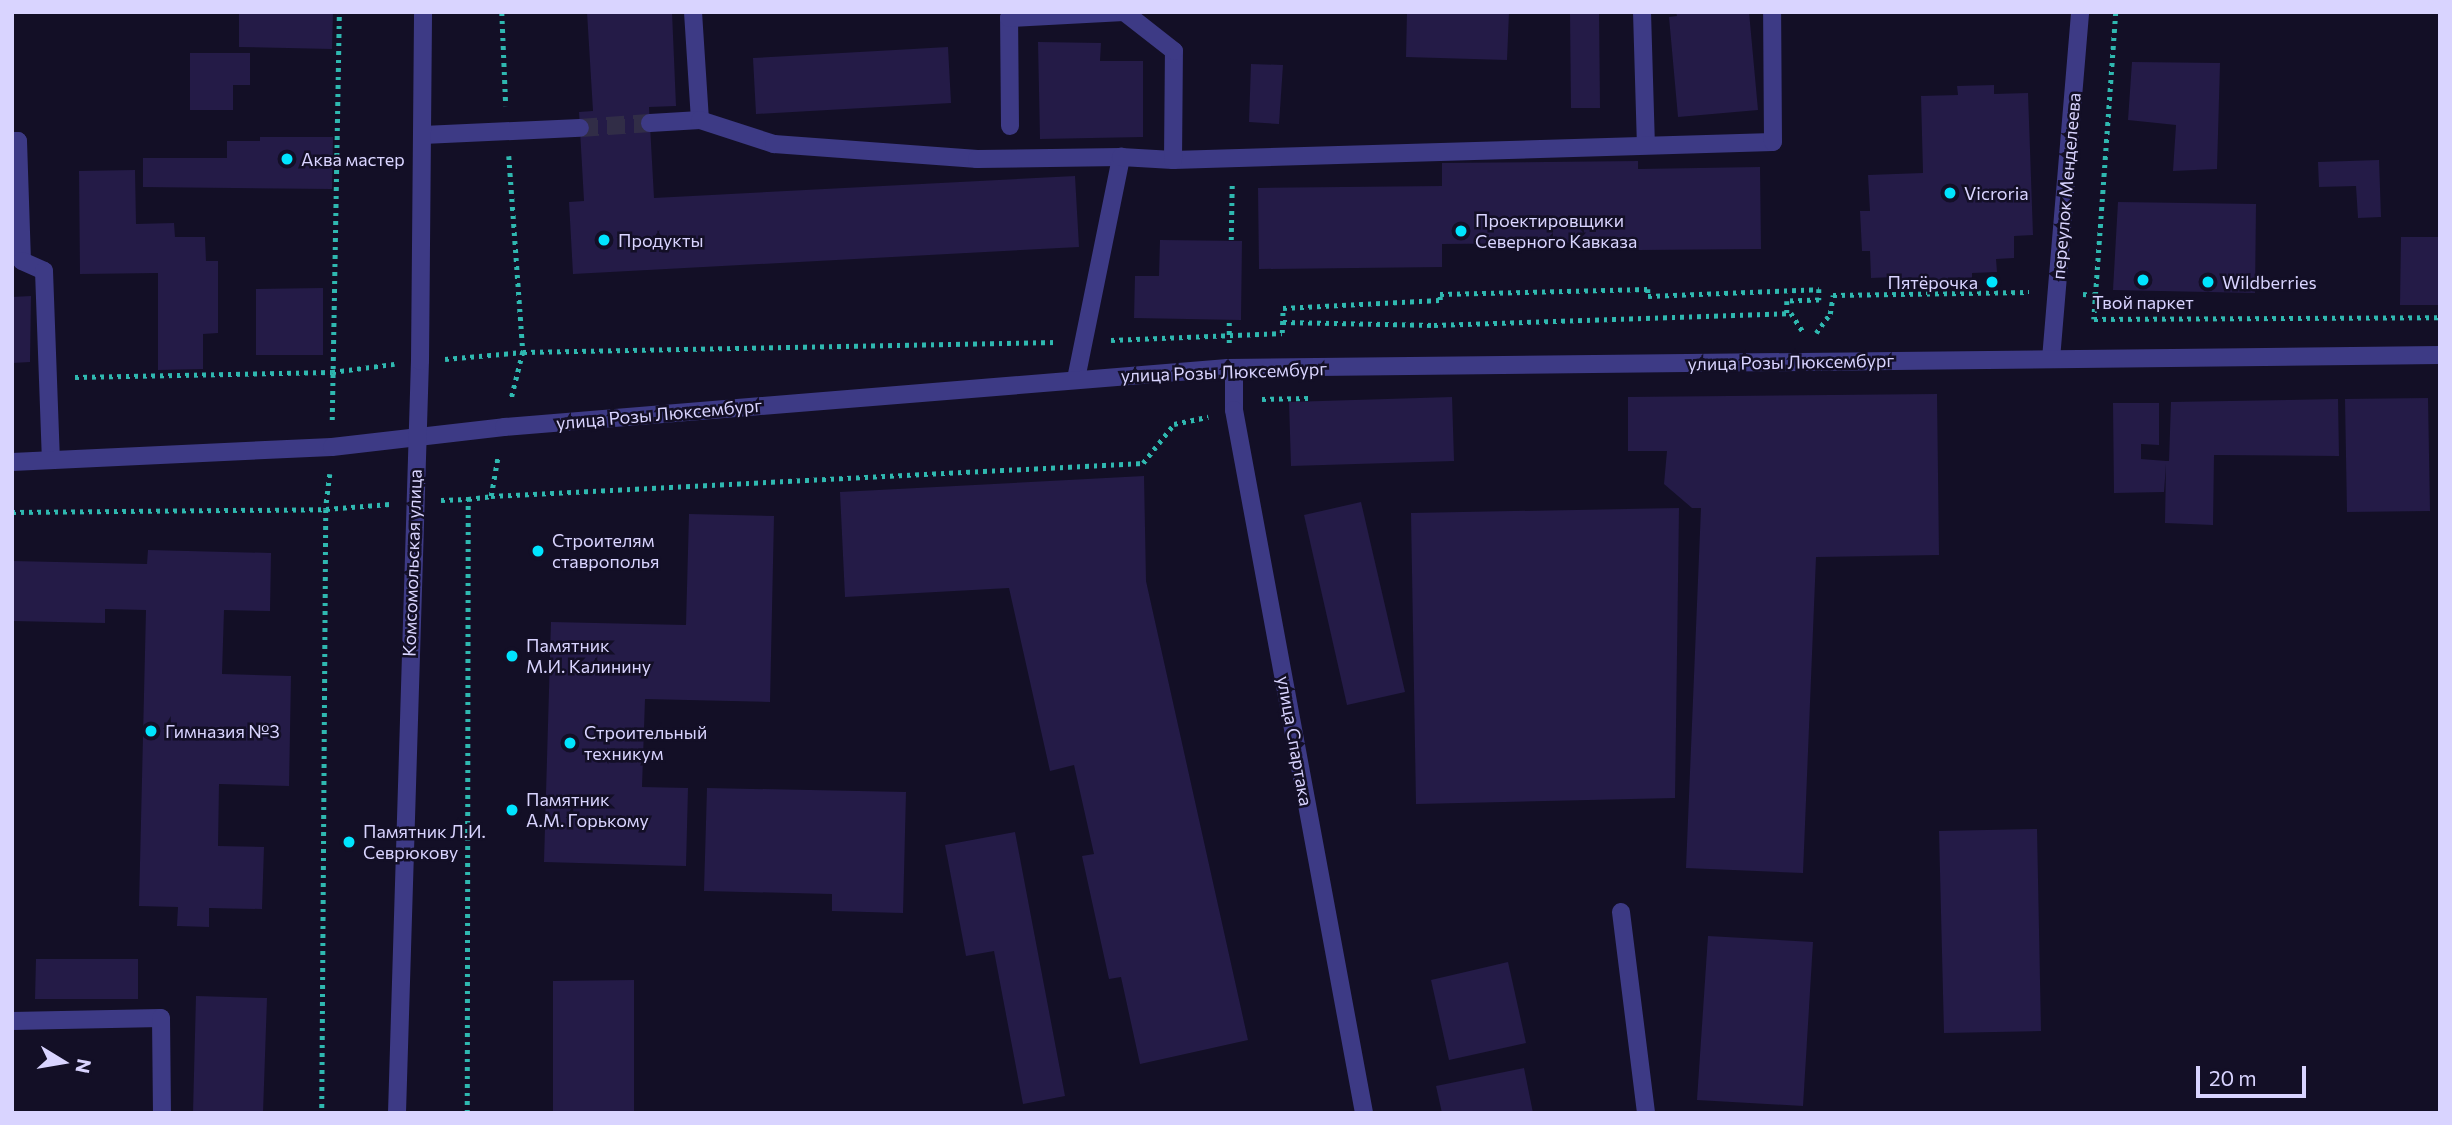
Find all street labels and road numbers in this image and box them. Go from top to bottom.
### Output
street label: переулок Менделеева [2047,92,2085,280]
street label: улица Розы Люксембург [1688,349,1894,375]
street label: улица Розы Люксембург [1120,358,1328,386]
street label: улица Розы Люксембург [555,394,763,434]
street label: Комсомольская улица [398,469,426,657]
street label: улица Спартака [1273,674,1317,808]

